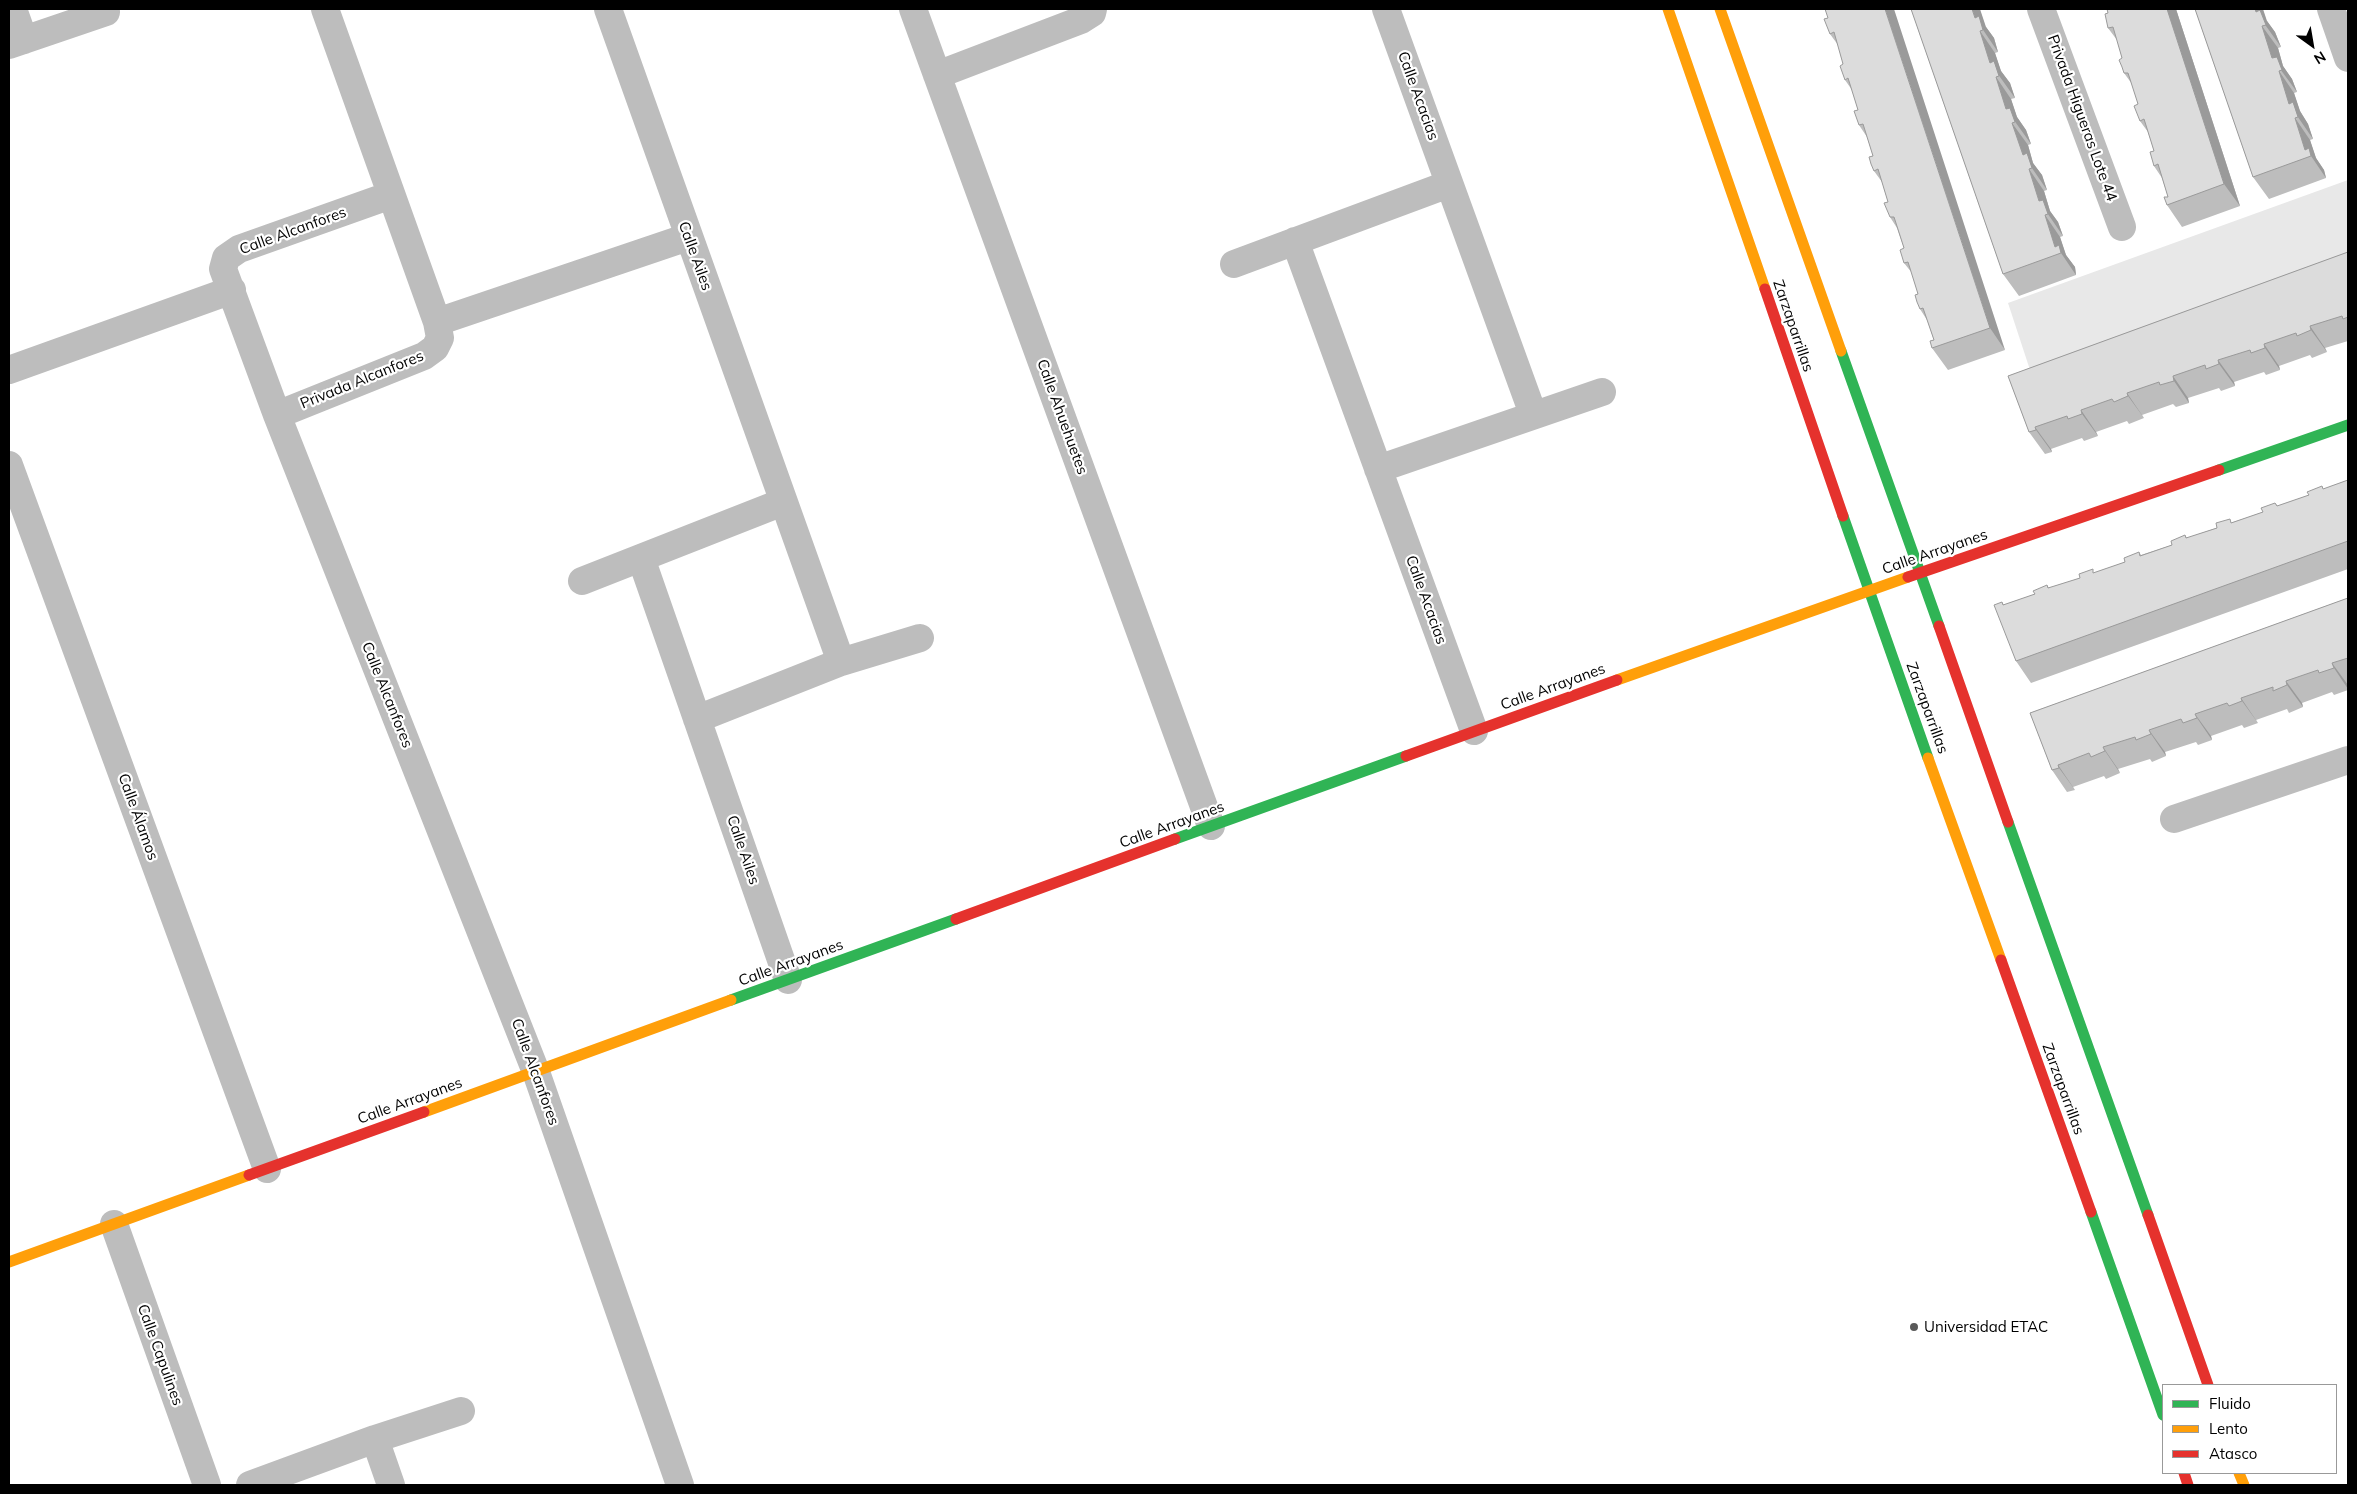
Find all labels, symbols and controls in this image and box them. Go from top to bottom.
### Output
north arrow [2287,20,2337,70]
street label: Privada Higueras Lote 44 [2043,32,2121,204]
text: N [2311,47,2329,68]
street label: Calle Acacias [1394,49,1442,143]
street label: Calle Alcanfores [237,203,349,259]
street label: Calle Ailes [674,219,716,293]
street label: Zarzaparrillas [1769,278,1817,374]
street label: Privada Alcanfores [298,347,426,413]
street label: Calle Ahuehuetes [1033,357,1091,477]
street label: Calle Arrayanes [1880,526,1990,578]
street label: Calle Acacias [1402,553,1450,647]
street label: Calle Alcanfores [358,640,416,750]
street label: Calle Arrayanes [1498,660,1608,714]
street label: Zarzaparrillas [1902,660,1952,756]
street label: Calle Álamos [114,771,162,863]
street label: Calle Arrayanes [1117,798,1227,852]
street label: Calle Ailes [723,813,763,887]
street label: Calle Arrayanes [736,936,846,990]
street label: Calle Alcanfores [507,1016,563,1128]
street label: Zarzaparrillas [2038,1041,2088,1137]
street label: Calle Arrayanes [355,1074,465,1128]
street label: Calle Capulines [133,1302,187,1408]
place label: Universidad ETAC [1924,1318,2048,1336]
marker: Universidad ETAC [1908,1321,1920,1333]
legend [2162,1384,2337,1474]
text: Fluido [2209,1394,2251,1413]
text: Lento [2209,1419,2248,1438]
text: Atasco [2209,1444,2257,1463]

